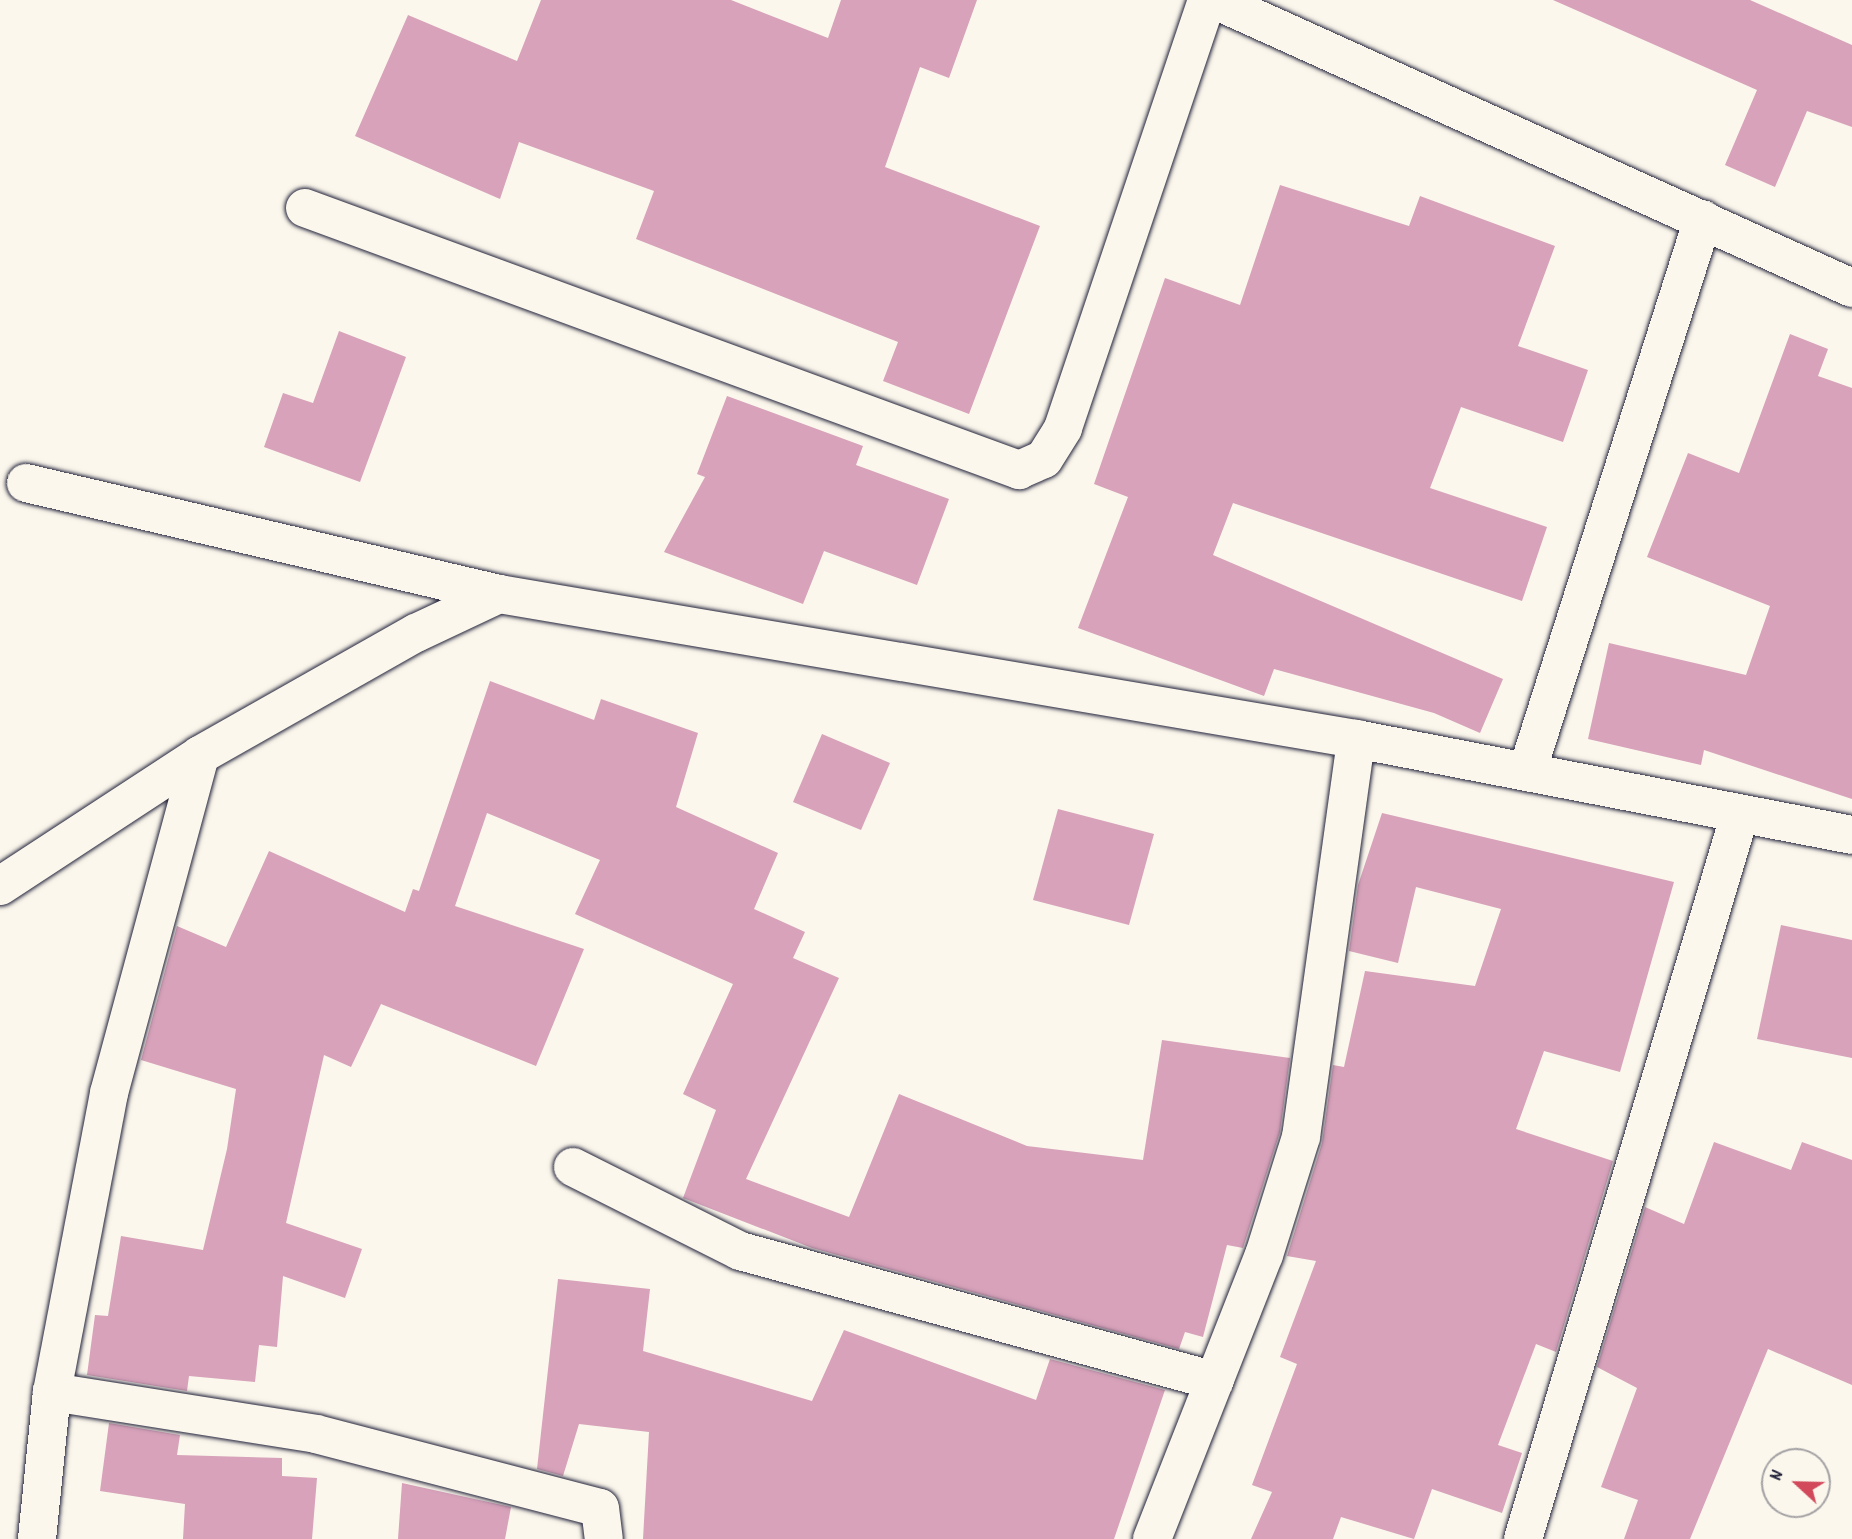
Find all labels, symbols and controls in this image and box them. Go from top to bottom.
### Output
north arrow [1761,1448,1831,1518]
text: N [1764,1466,1792,1485]

